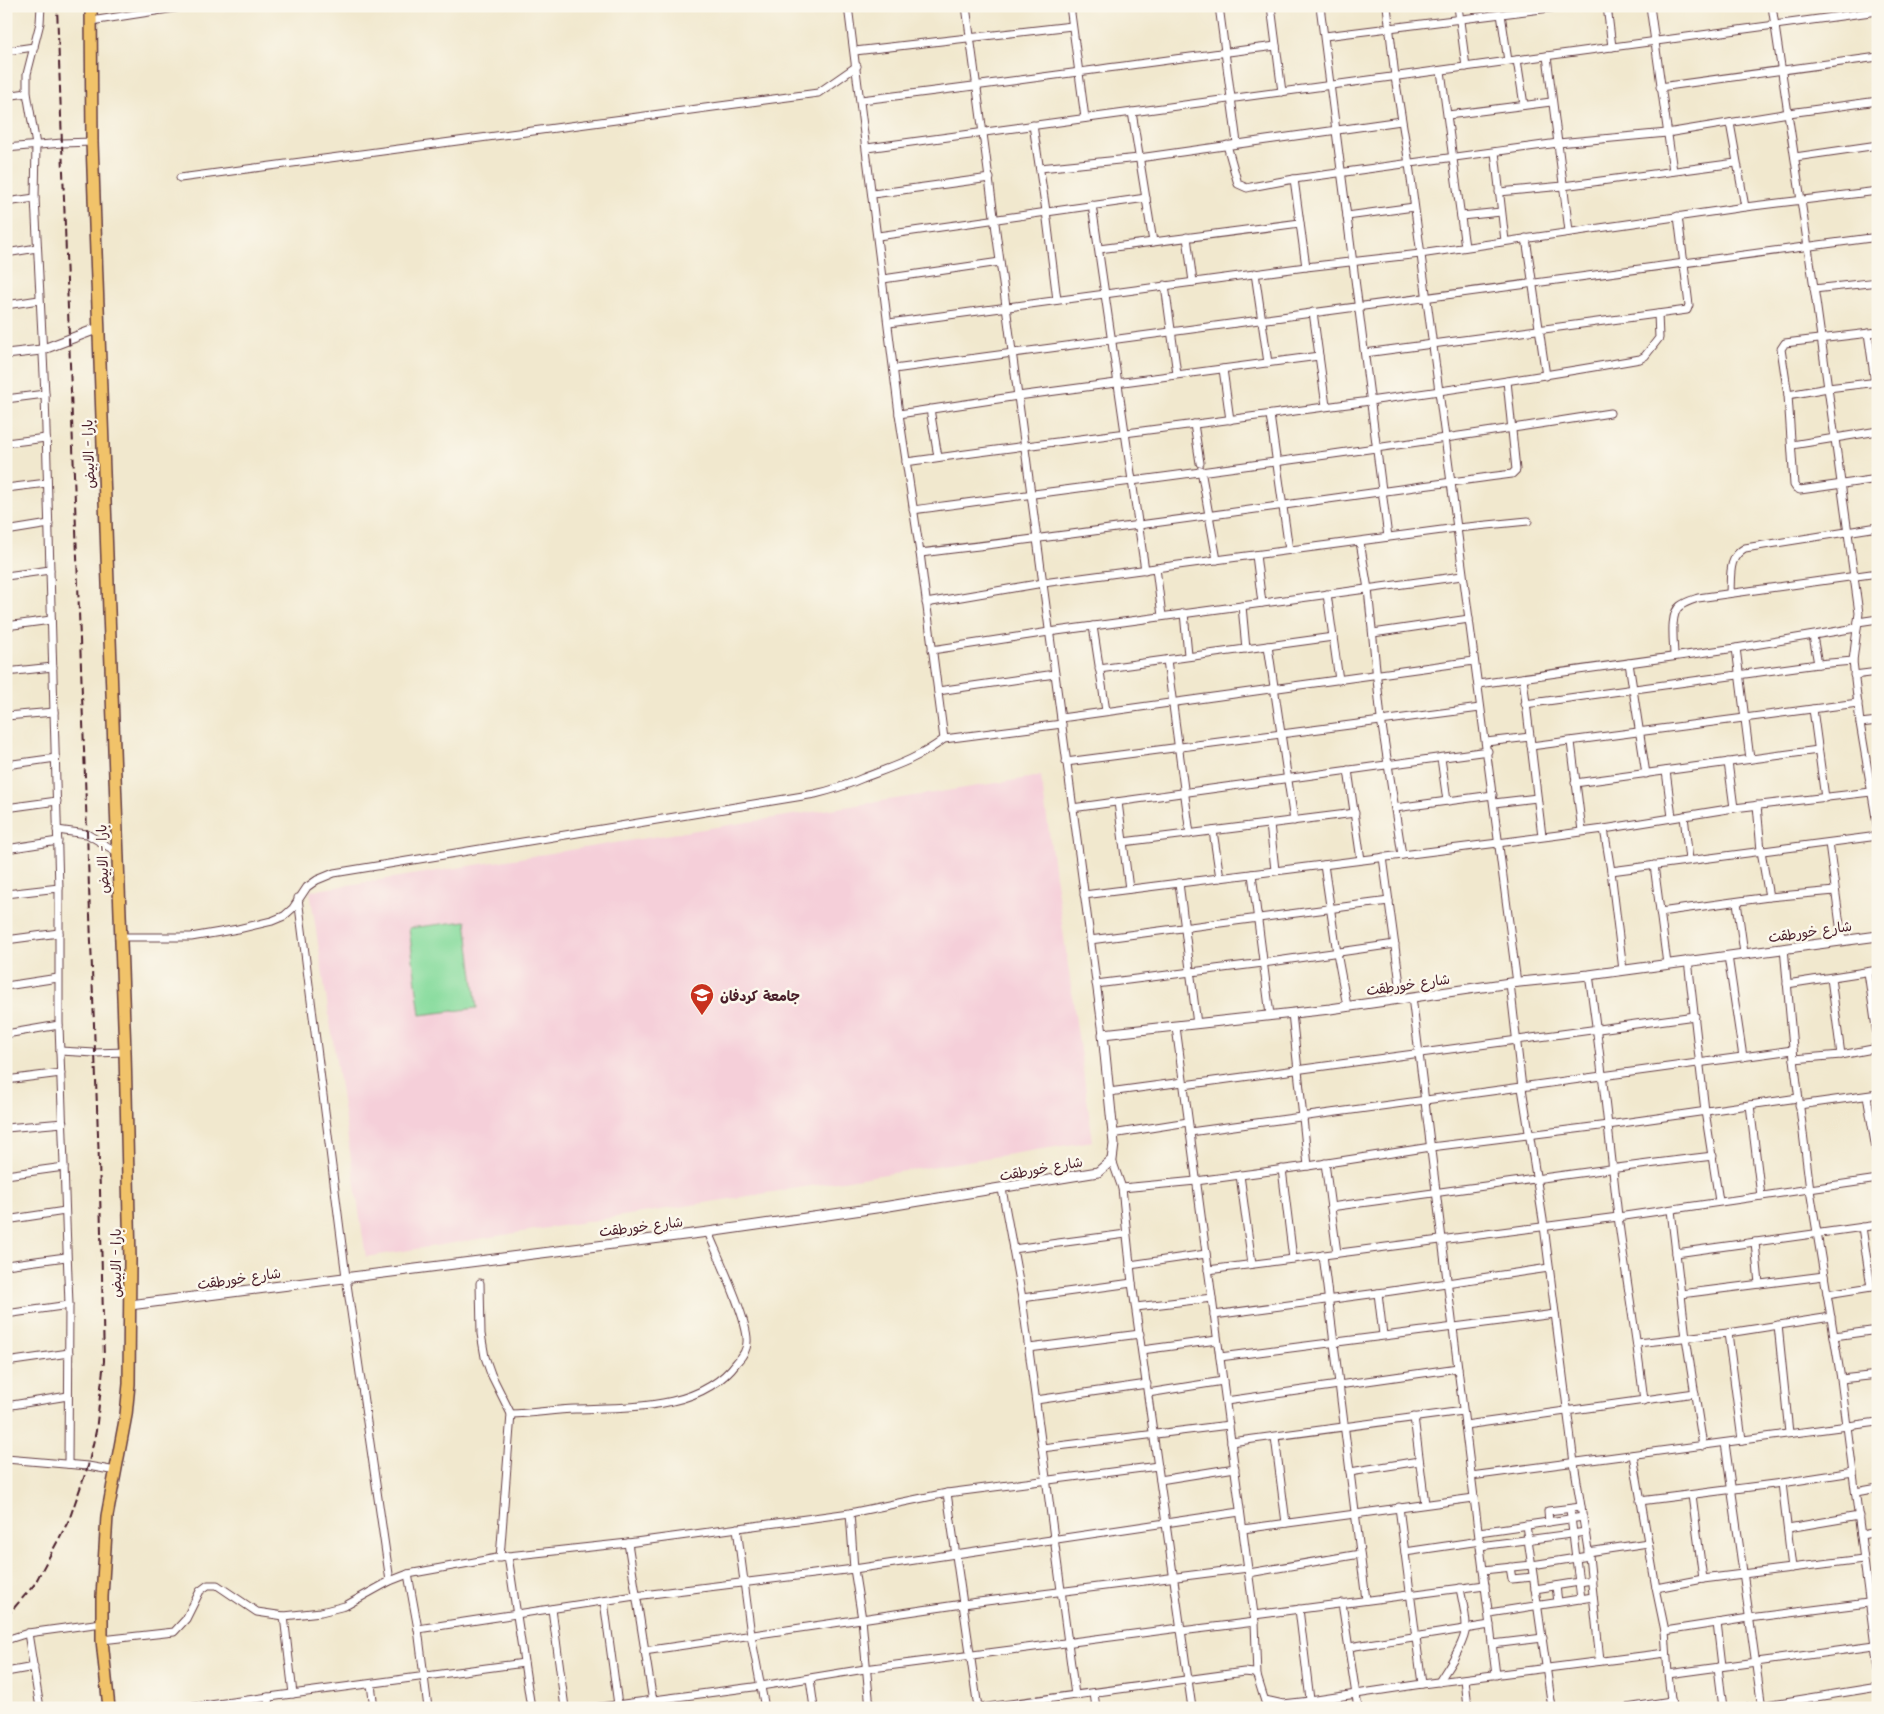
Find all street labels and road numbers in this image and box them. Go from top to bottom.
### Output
street label: بارا - الابيض [77,419,99,489]
street label: بارا - الابيض [91,824,113,894]
street label: شارع خورطقت [1767,916,1853,947]
street label: شارع خورطقت [1365,969,1451,1000]
street label: شارع خورطقت [998,1151,1084,1186]
street label: شارع خورطقت [598,1211,684,1242]
street label: بارا - الابيض [106,1228,125,1298]
street label: شارع خورطقت [196,1263,282,1294]

